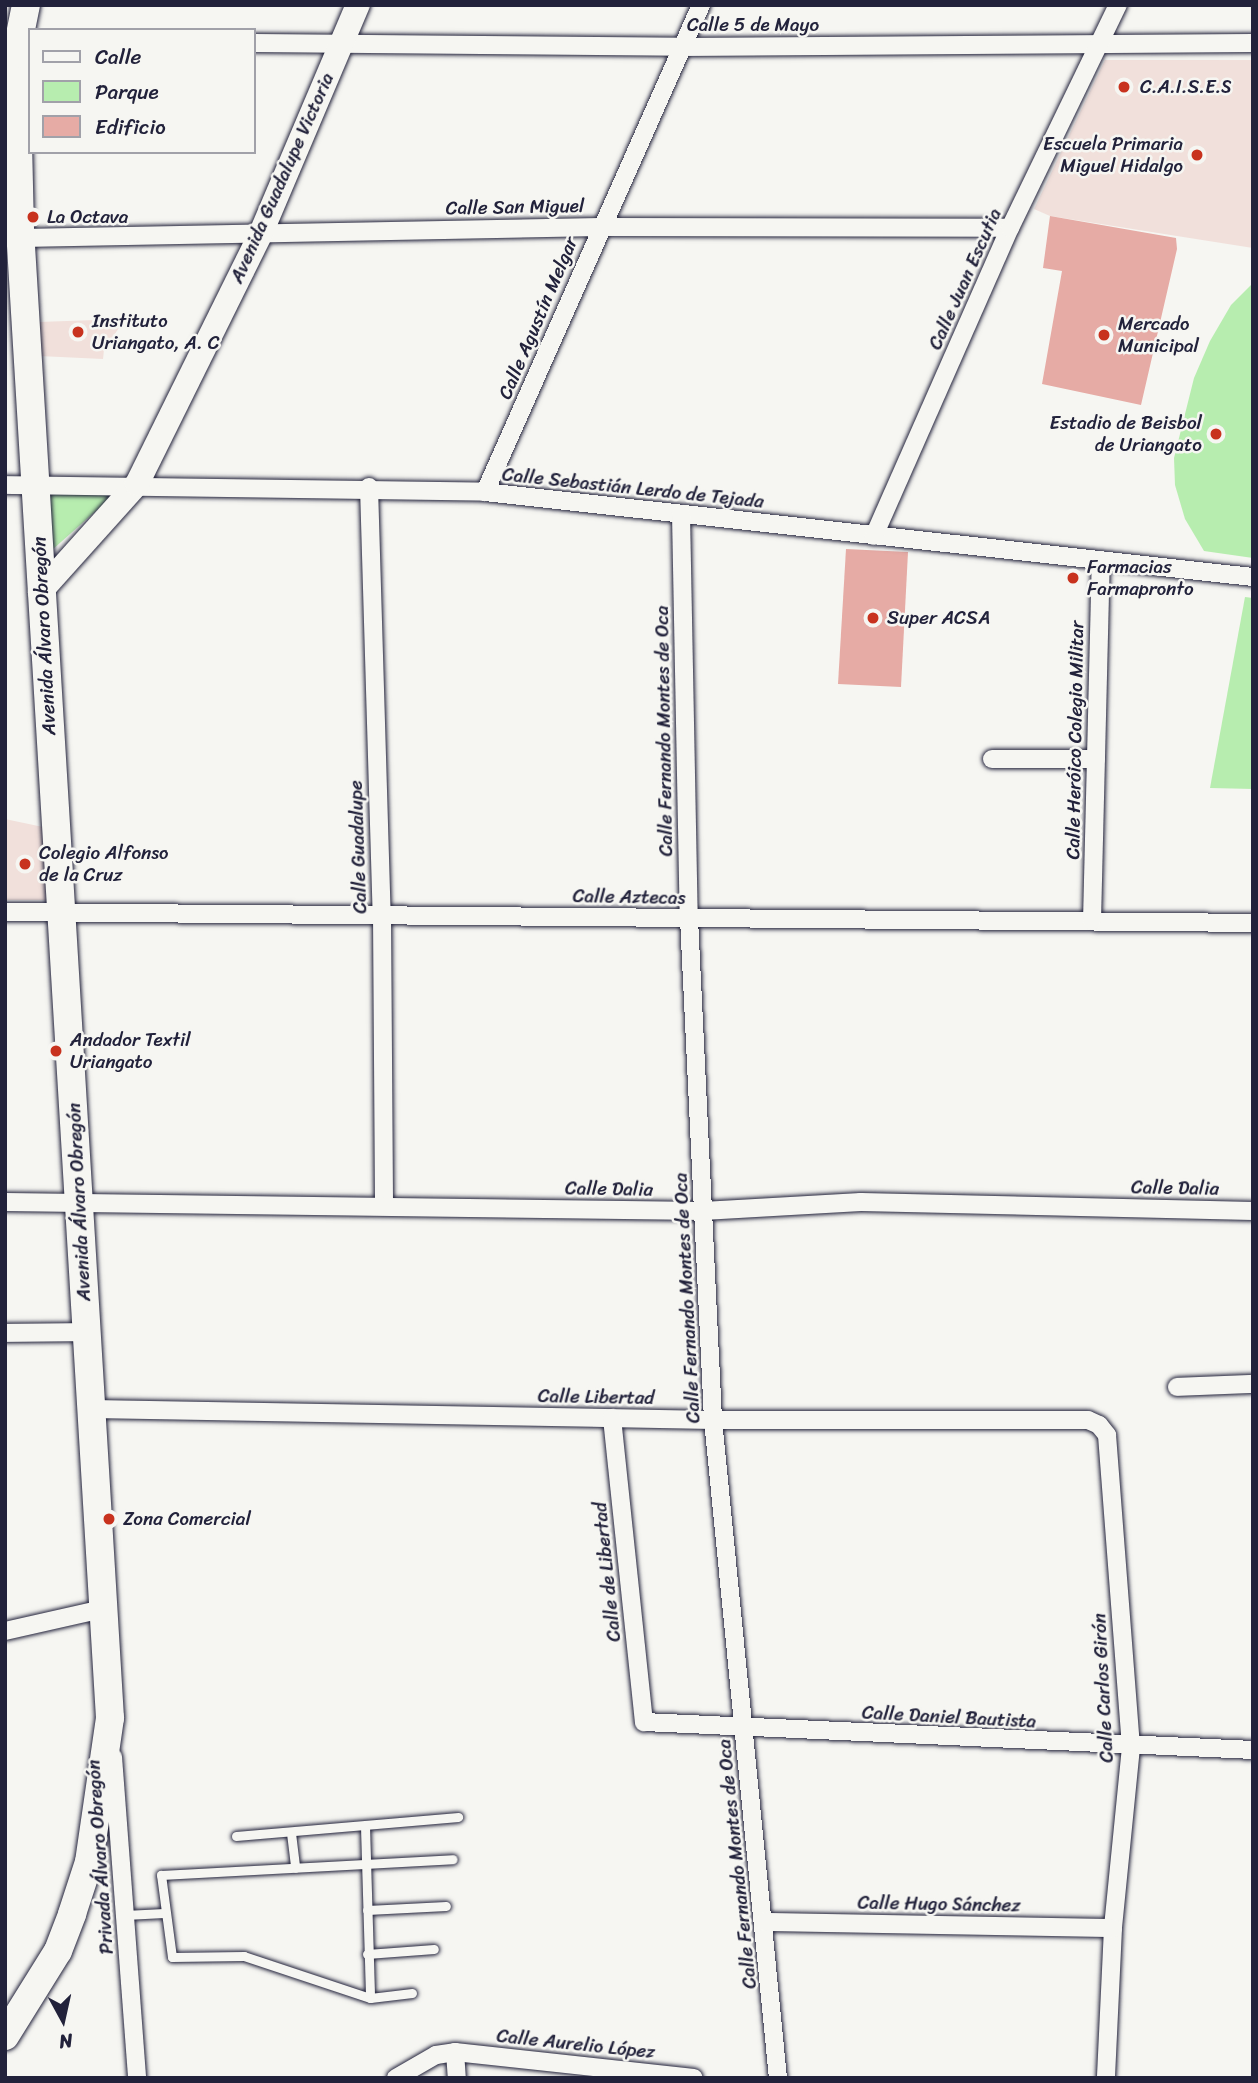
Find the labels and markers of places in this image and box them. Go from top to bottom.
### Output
place label: C.A.I.S.E.S [1140,76,1231,98]
marker: C.A.I.S.E.S [1114,77,1134,97]
place label: Escuela Primaria Miguel Hidalgo [1043,133,1183,177]
marker: Escuela Primaria Miguel Hidalgo [1189,147,1205,163]
place label: La Octava [47,206,128,228]
marker: La Octava [25,209,41,225]
place label: Instituto Uriangato, A. C [92,310,220,354]
place label: Mercado Municipal [1118,313,1199,357]
marker: Instituto Uriangato, A. C [70,324,86,340]
marker: Mercado Municipal [1096,327,1112,343]
place label: Estadio de Beisbol de Uriangato [1050,412,1202,456]
marker: Estadio de Beisbol de Uriangato [1208,426,1224,442]
place label: Farmacias Farmapronto [1087,556,1194,600]
marker: Farmacias Farmapronto [1065,570,1081,586]
place label: Super ACSA [887,607,990,629]
marker: Super ACSA [865,610,881,626]
place label: Colegio Alfonso de la Cruz [39,842,170,886]
marker: Colegio Alfonso de la Cruz [17,856,33,872]
place label: Andador Textil Uriangato [70,1029,192,1073]
marker: Andador Textil Uriangato [48,1043,64,1059]
place label: Zona Comercial [123,1508,251,1530]
marker: Zona Comercial [101,1511,117,1527]

